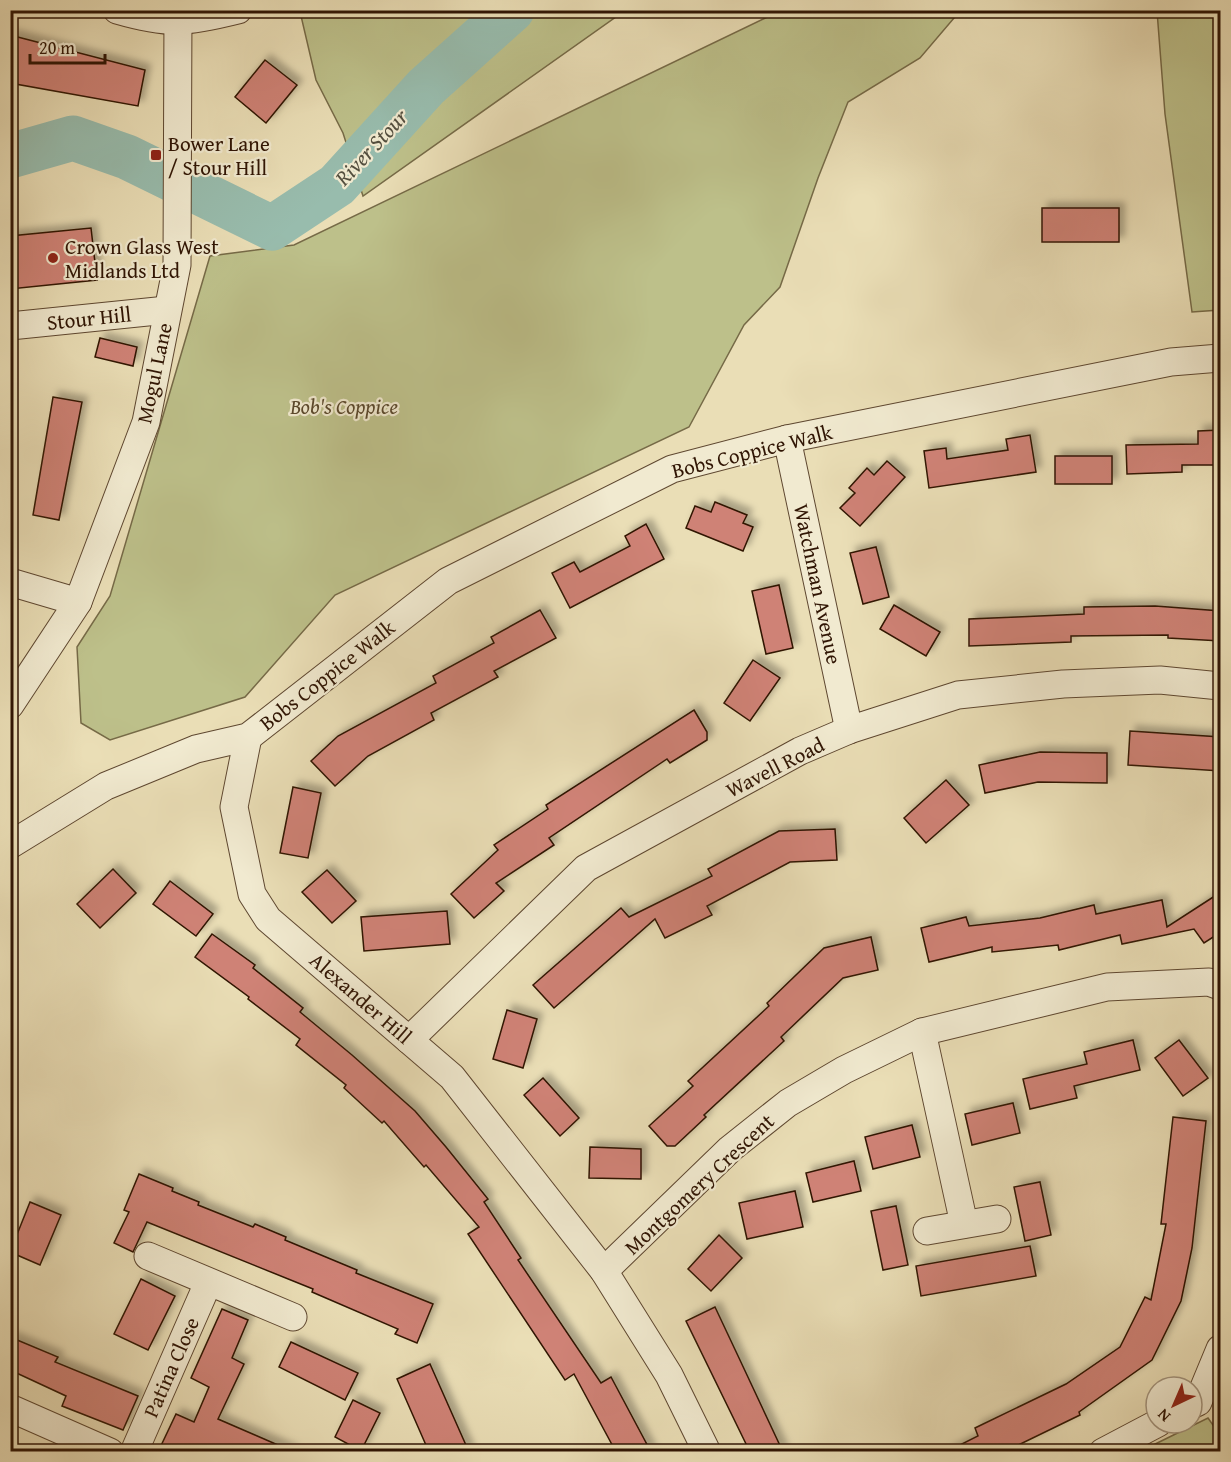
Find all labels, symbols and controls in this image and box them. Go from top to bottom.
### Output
scale bar [30,27,105,65]
text: 20 m [39,34,75,61]
water label: River Stour [326,101,415,193]
place label: Bower Lane / Stour Hill [168,128,270,183]
marker: Bower Lane / Stour Hill [149,148,163,162]
place label: Crown Glass West Midlands Ltd [65,231,219,286]
marker: Crown Glass West Midlands Ltd [46,251,60,265]
street label: Stour Hill [45,298,133,338]
street label: Mogul Lane [128,320,180,426]
park label: Bob's Coppice [289,391,398,422]
street label: Bobs Coppice Walk [668,416,836,486]
street label: Watchman Avenue [786,501,850,667]
street label: Bobs Coppice Walk [253,612,402,738]
street label: Wavell Road [720,729,830,805]
street label: Alexander Hill [303,945,419,1051]
street label: Montgomery Crescent [617,1106,781,1262]
street label: Patina Close [135,1312,207,1422]
north arrow [1144,1375,1204,1435]
text: N [1151,1403,1176,1428]

